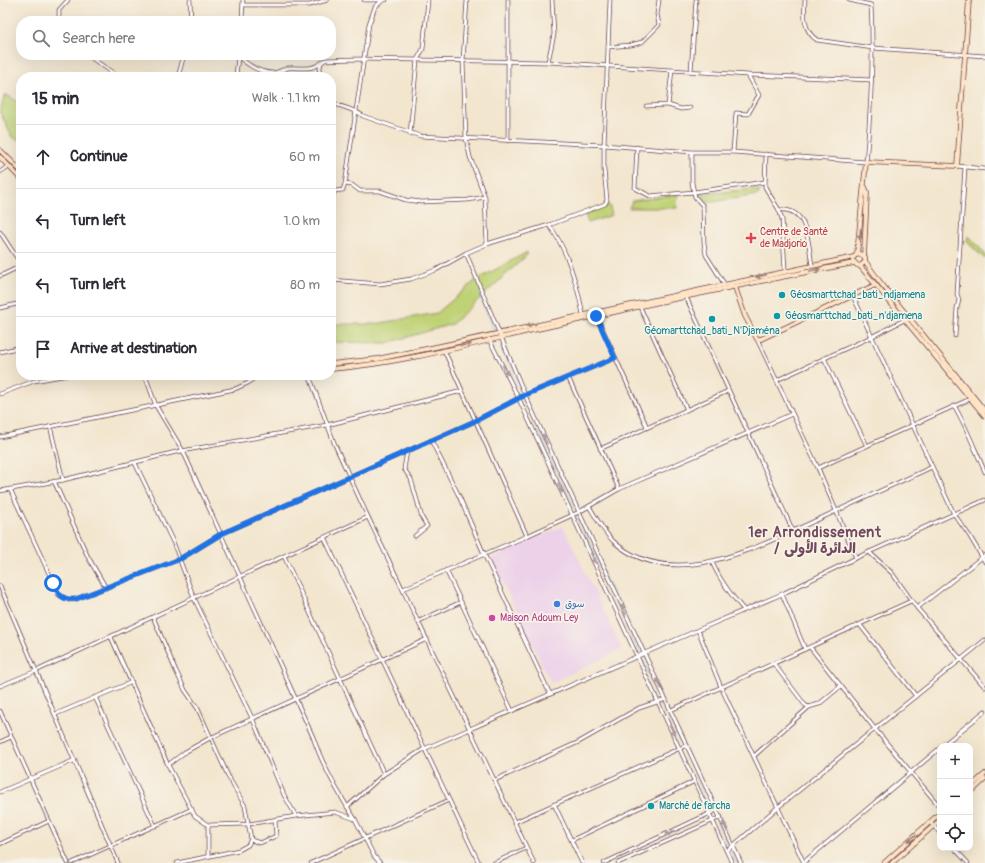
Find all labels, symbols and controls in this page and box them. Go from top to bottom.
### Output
search box [16,16,336,60]
icon: search [30,27,52,49]
text: Search here [62,29,135,48]
text: 15 min [32,88,79,109]
text: Walk · 1.1 km [252,90,320,106]
icon: ahead [32,146,54,168]
text: Continue [70,147,128,166]
text: 60 m [289,149,320,165]
icon: left [32,210,54,232]
text: Turn left [70,211,126,230]
text: 1.0 km [283,213,320,229]
place label: Centre de Santé de Madjorio [760,226,828,250]
one-way arrow [857,228,863,240]
marker: Centre de Santé de Madjorio [745,232,757,244]
one-way arrow [808,267,821,273]
one-way arrow [755,273,767,279]
icon: left [32,274,54,296]
text: Turn left [70,275,126,294]
text: 80 m [290,277,320,293]
place label: Géosmarttchad_bati_ndjamena [790,289,925,301]
marker: Géosmarttchad_bati_ndjamena [777,290,787,300]
route end [587,307,605,325]
place label: Géosmarttchad_bati_n'djamena [785,310,922,322]
marker: Géosmarttchad_bati_n'djamena [772,311,782,321]
marker: Géomarttchad_bati_N'Djaména [707,314,717,324]
one-way arrow [525,323,538,329]
place label: Géomarttchad_bati_N'Djaména [644,325,780,337]
icon: arrive [32,338,54,360]
text: Arrive at destination [70,339,197,358]
one-way arrow [460,342,472,348]
one-way arrow [502,364,508,375]
one-way arrow [542,433,548,444]
one-way arrow [557,482,563,493]
district label: 1er Arrondissement / الدائرة الأولى [748,524,882,557]
one-way arrow [590,552,596,563]
route start [44,574,62,592]
place label: سوق [565,598,585,610]
marker: سوق [552,599,562,609]
one-way arrow [621,605,627,616]
place label: Maison Adoum Ley [500,612,579,624]
marker: Maison Adoum Ley [487,613,497,623]
one-way arrow [656,678,662,690]
one-way arrow [668,724,675,736]
map controls [937,743,973,851]
button: + [937,743,973,779]
button: − [937,779,973,815]
place label: Marché de farcha [659,800,730,812]
marker: Marché de farcha [646,801,656,811]
button: locate [937,815,973,851]
one-way arrow [722,822,728,833]
one-way arrow [664,830,675,836]
one-way arrow [907,833,916,842]

